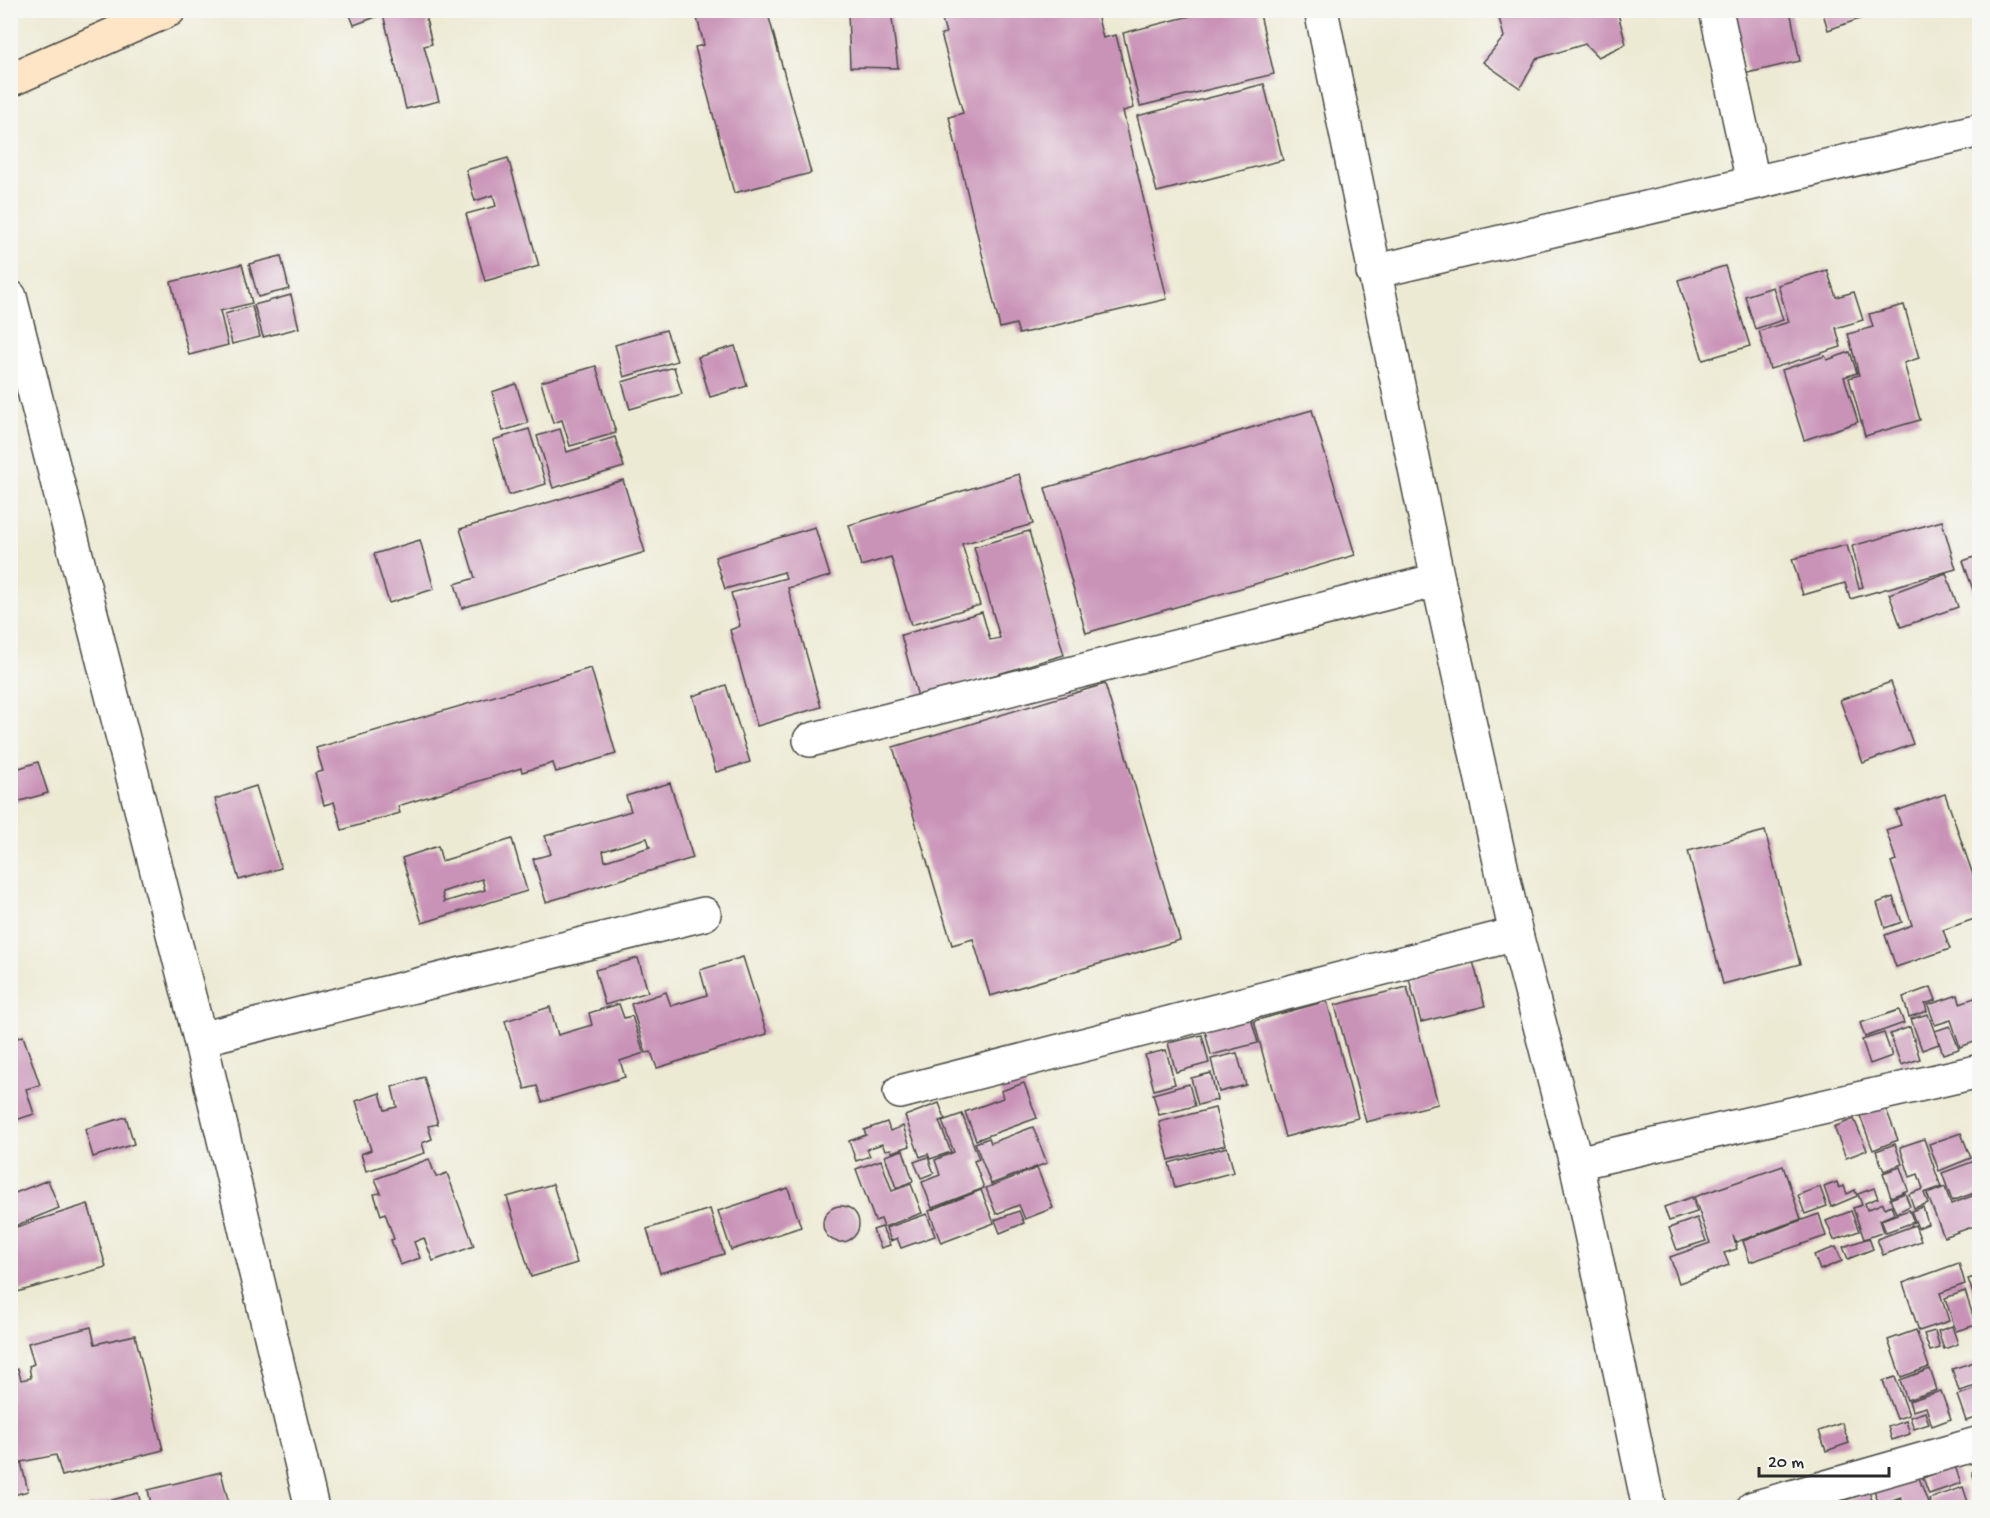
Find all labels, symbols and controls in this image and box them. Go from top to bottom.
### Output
scale bar [1759,1440,1890,1478]
text: 20 m [1768,1453,1804,1474]

